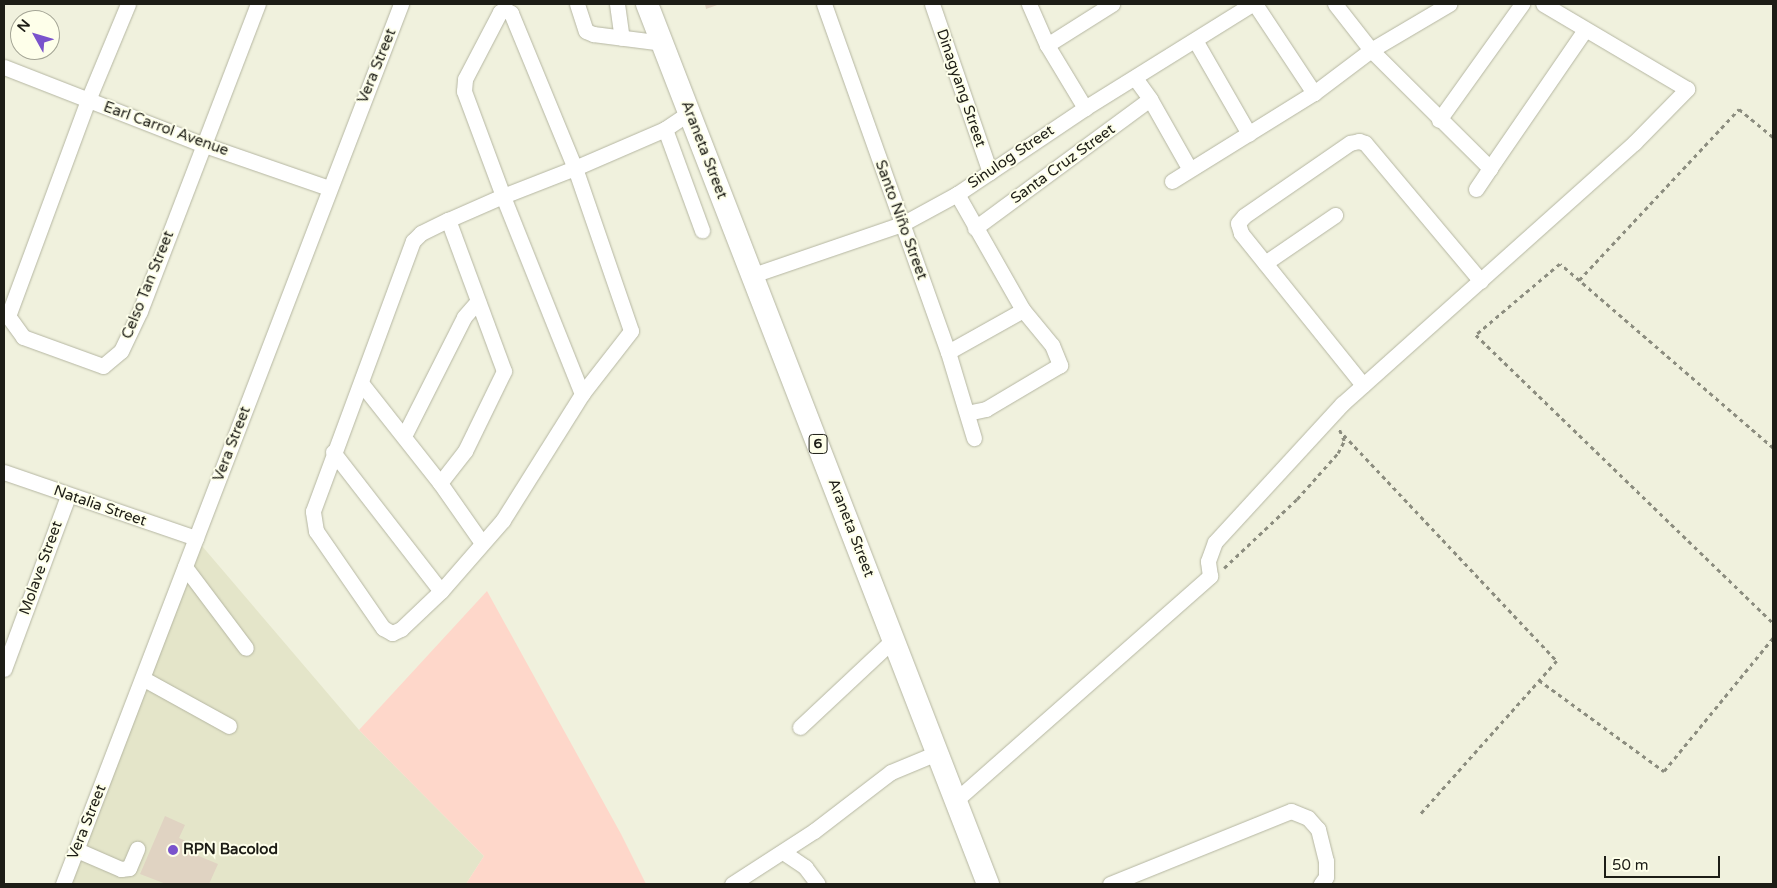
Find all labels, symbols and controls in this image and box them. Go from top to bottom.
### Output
north arrow [10,10,60,60]
text: N [14,16,34,36]
street label: Vera Street [354,26,400,106]
street label: Dinagyang Street [932,27,990,149]
street label: Earl Carrol Avenue [101,98,231,160]
street label: Araneta Street [677,98,731,202]
street label: Santa Cruz Street [1008,120,1118,208]
street label: Sinulog Street [964,122,1058,192]
street label: Santo Niño Street [871,158,931,282]
street label: Celso Tan Street [118,228,178,342]
street label: Vera Street [209,404,255,484]
road number: 6 [808,432,828,456]
street label: Araneta Street [824,476,878,580]
street label: Natalia Street [51,482,149,530]
street label: Molave Street [16,519,66,617]
street label: Vera Street [64,782,110,862]
place label: RPN Bacolod [183,841,278,859]
marker: RPN Bacolod [167,844,179,856]
scale bar [1607,846,1723,878]
text: 50 m [1612,856,1649,874]

